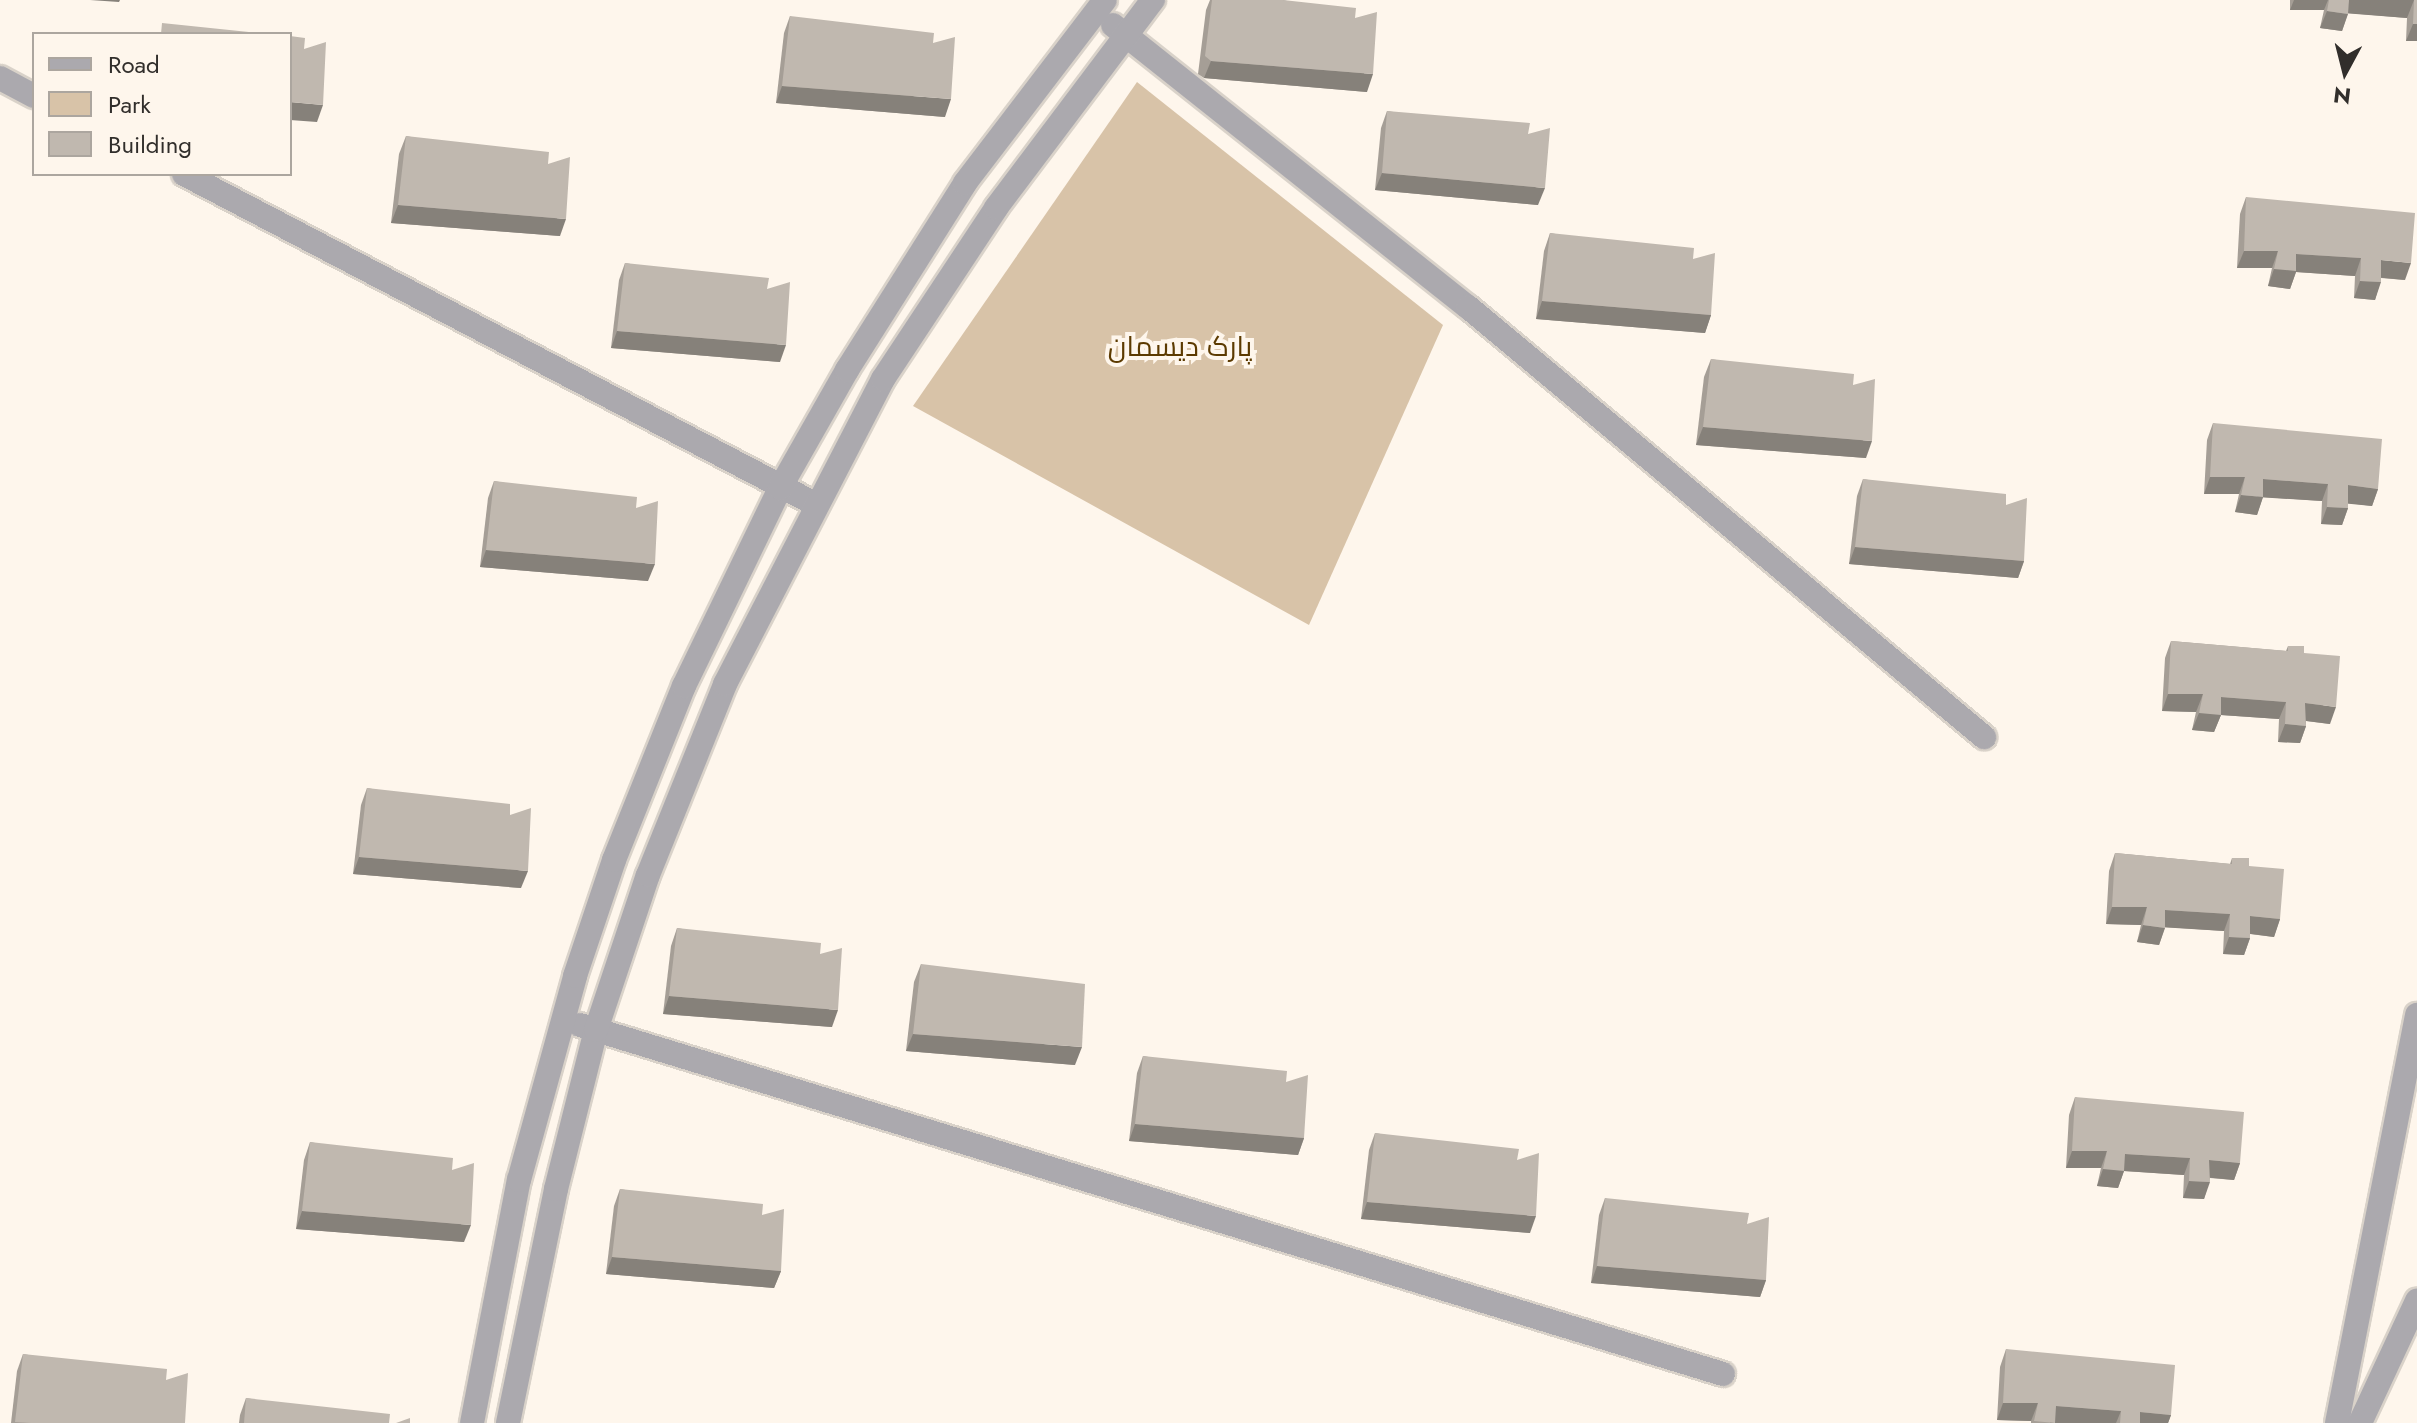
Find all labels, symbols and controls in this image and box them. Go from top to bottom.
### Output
legend [32,32,292,176]
north arrow [2305,32,2385,112]
text: Road [108,47,160,82]
text: N [2331,79,2353,113]
text: Park [108,87,151,122]
text: Building [108,127,192,162]
park label: پارک دیسمان [1108,330,1252,364]

